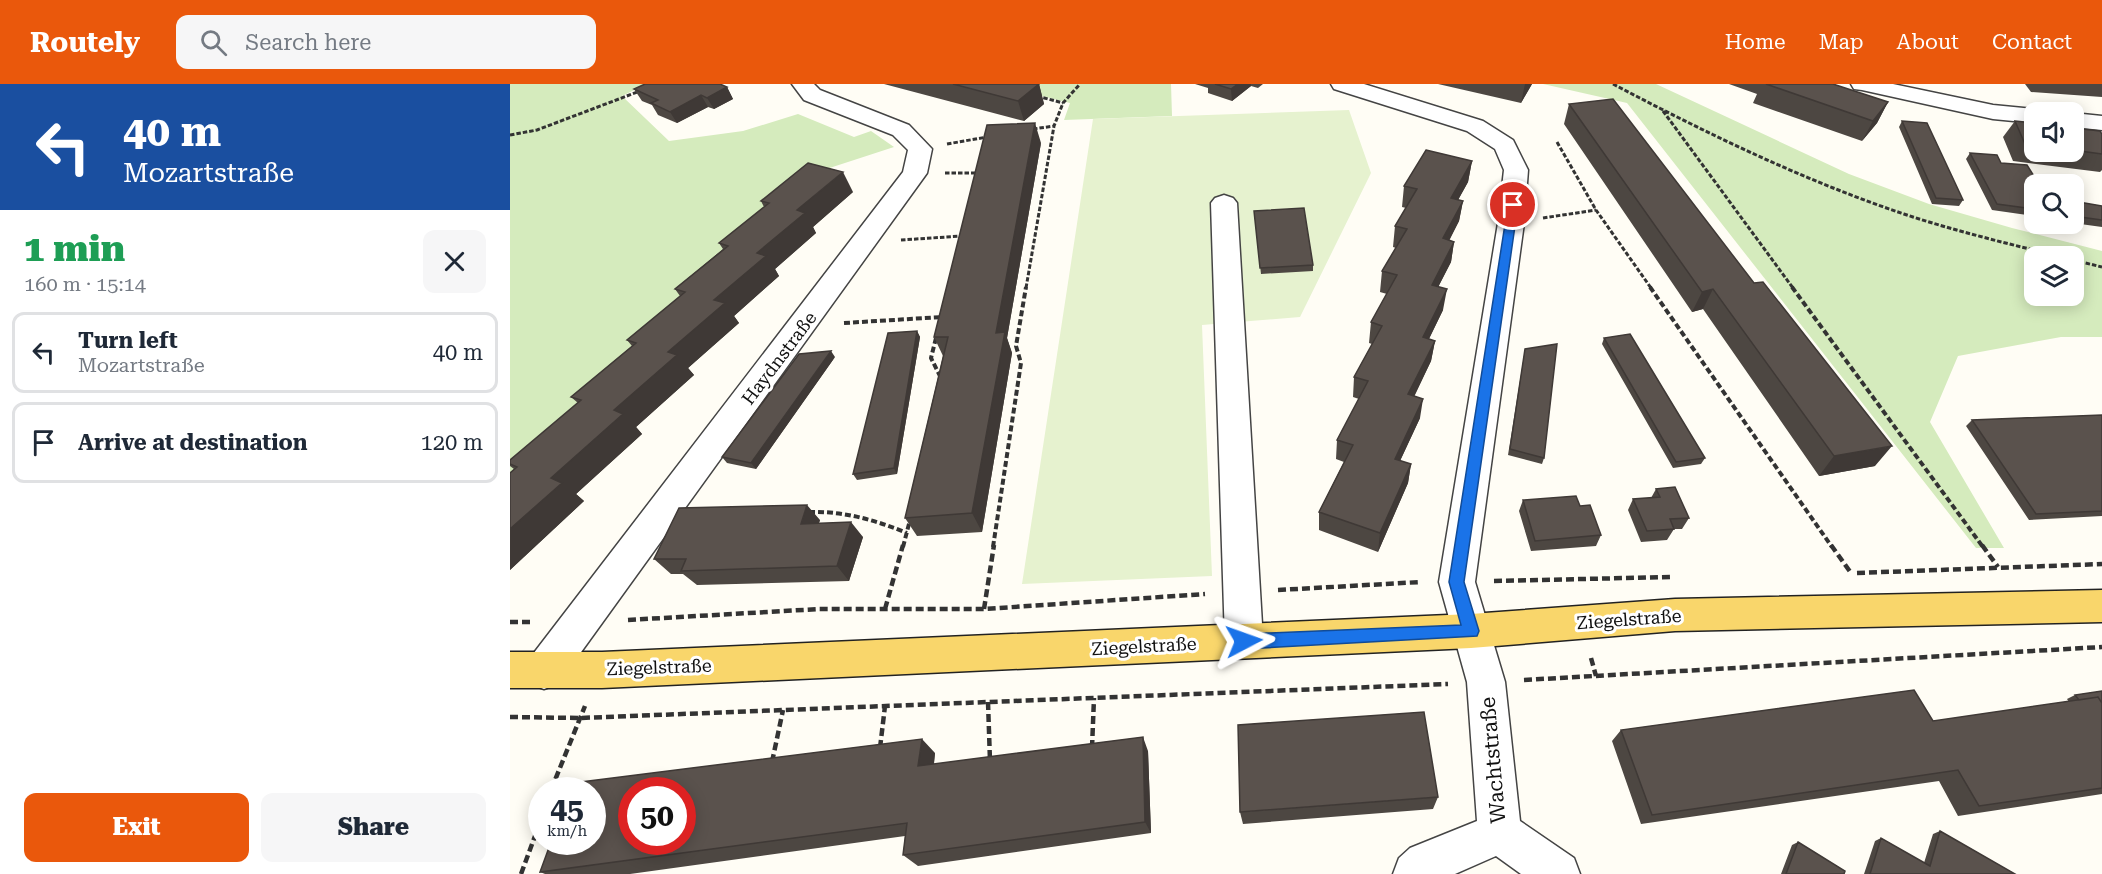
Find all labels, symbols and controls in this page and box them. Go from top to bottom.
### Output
search box [176,15,596,69]
text: Routely [30,26,140,59]
icon: search [197,26,230,59]
text: Search here [245,30,371,55]
text: Home [1725,30,1786,54]
text: Map [1819,30,1864,54]
text: About [1897,30,1959,54]
text: Contact [1992,30,2072,54]
map controls [2024,102,2084,306]
button: sound [2024,102,2084,162]
text: 40 m [123,107,221,156]
icon: left [24,108,102,186]
text: Mozartstraße [123,157,294,189]
button: search [2024,174,2084,234]
pin [1487,179,1538,230]
icon: arrive [1496,188,1529,221]
text: 1 min [24,228,125,270]
button: close [423,230,486,293]
button: layers [2024,246,2084,306]
text: 160 m · 15:14 [24,272,146,296]
street label: Haydnstraße [737,307,821,409]
text: Turn left [78,328,178,353]
icon: left [27,336,60,369]
text: 40 m [433,340,483,365]
text: Mozartstraße [78,353,205,377]
icon: arrive [27,426,60,459]
text: Arrive at destination [78,430,307,455]
text: 120 m [420,430,483,455]
street label: Ziegelstraße [1576,605,1682,633]
position arrow [1212,609,1276,673]
street label: Ziegelstraße [1091,633,1197,659]
street label: Ziegelstraße [606,655,712,679]
street label: Wachtstraße [1476,696,1510,824]
speed limit sign: 50 [618,777,696,855]
text: 45 [550,791,584,826]
button: Exit [24,793,249,862]
button: Share [261,793,486,862]
text: km/h [547,822,587,840]

